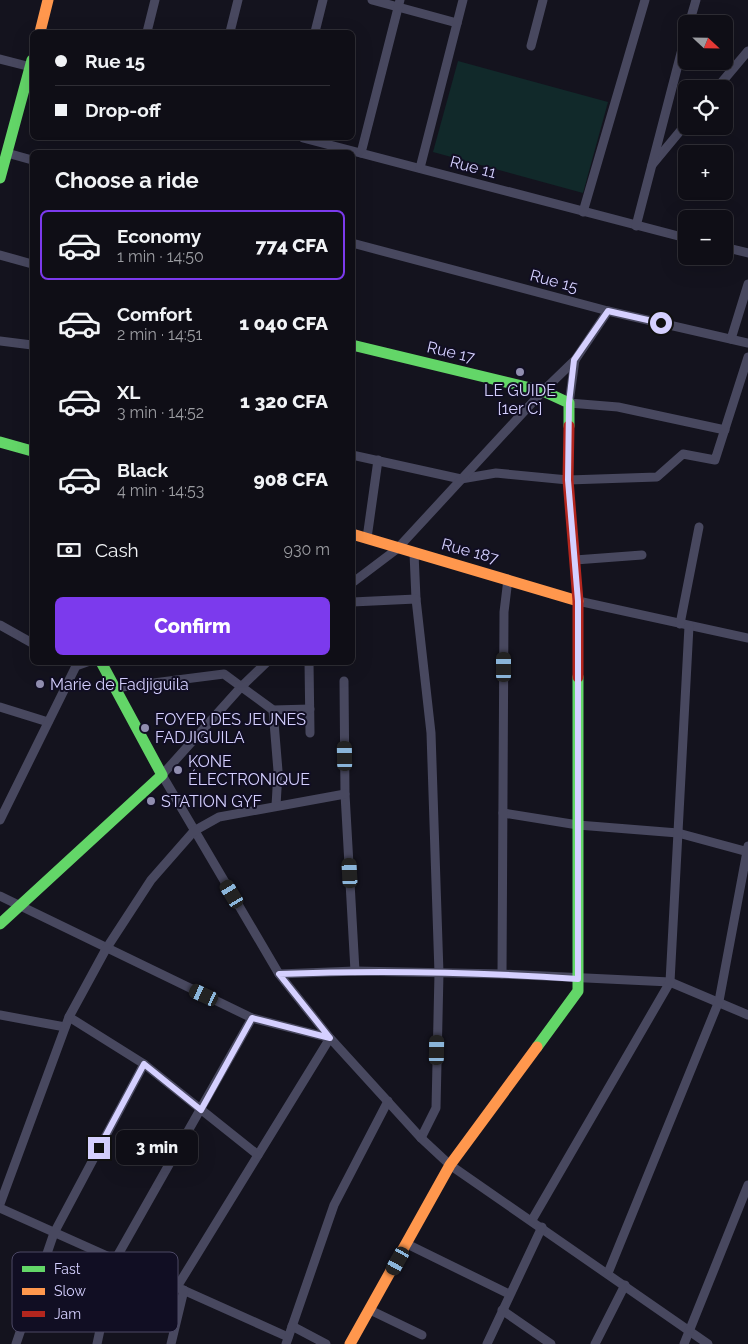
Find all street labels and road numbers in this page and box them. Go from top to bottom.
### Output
street label: Rue 11 [448,152,498,182]
street label: Rue 15 [528,265,580,297]
street label: Rue 17 [425,337,477,367]
street label: Rue 187 [439,534,501,568]

